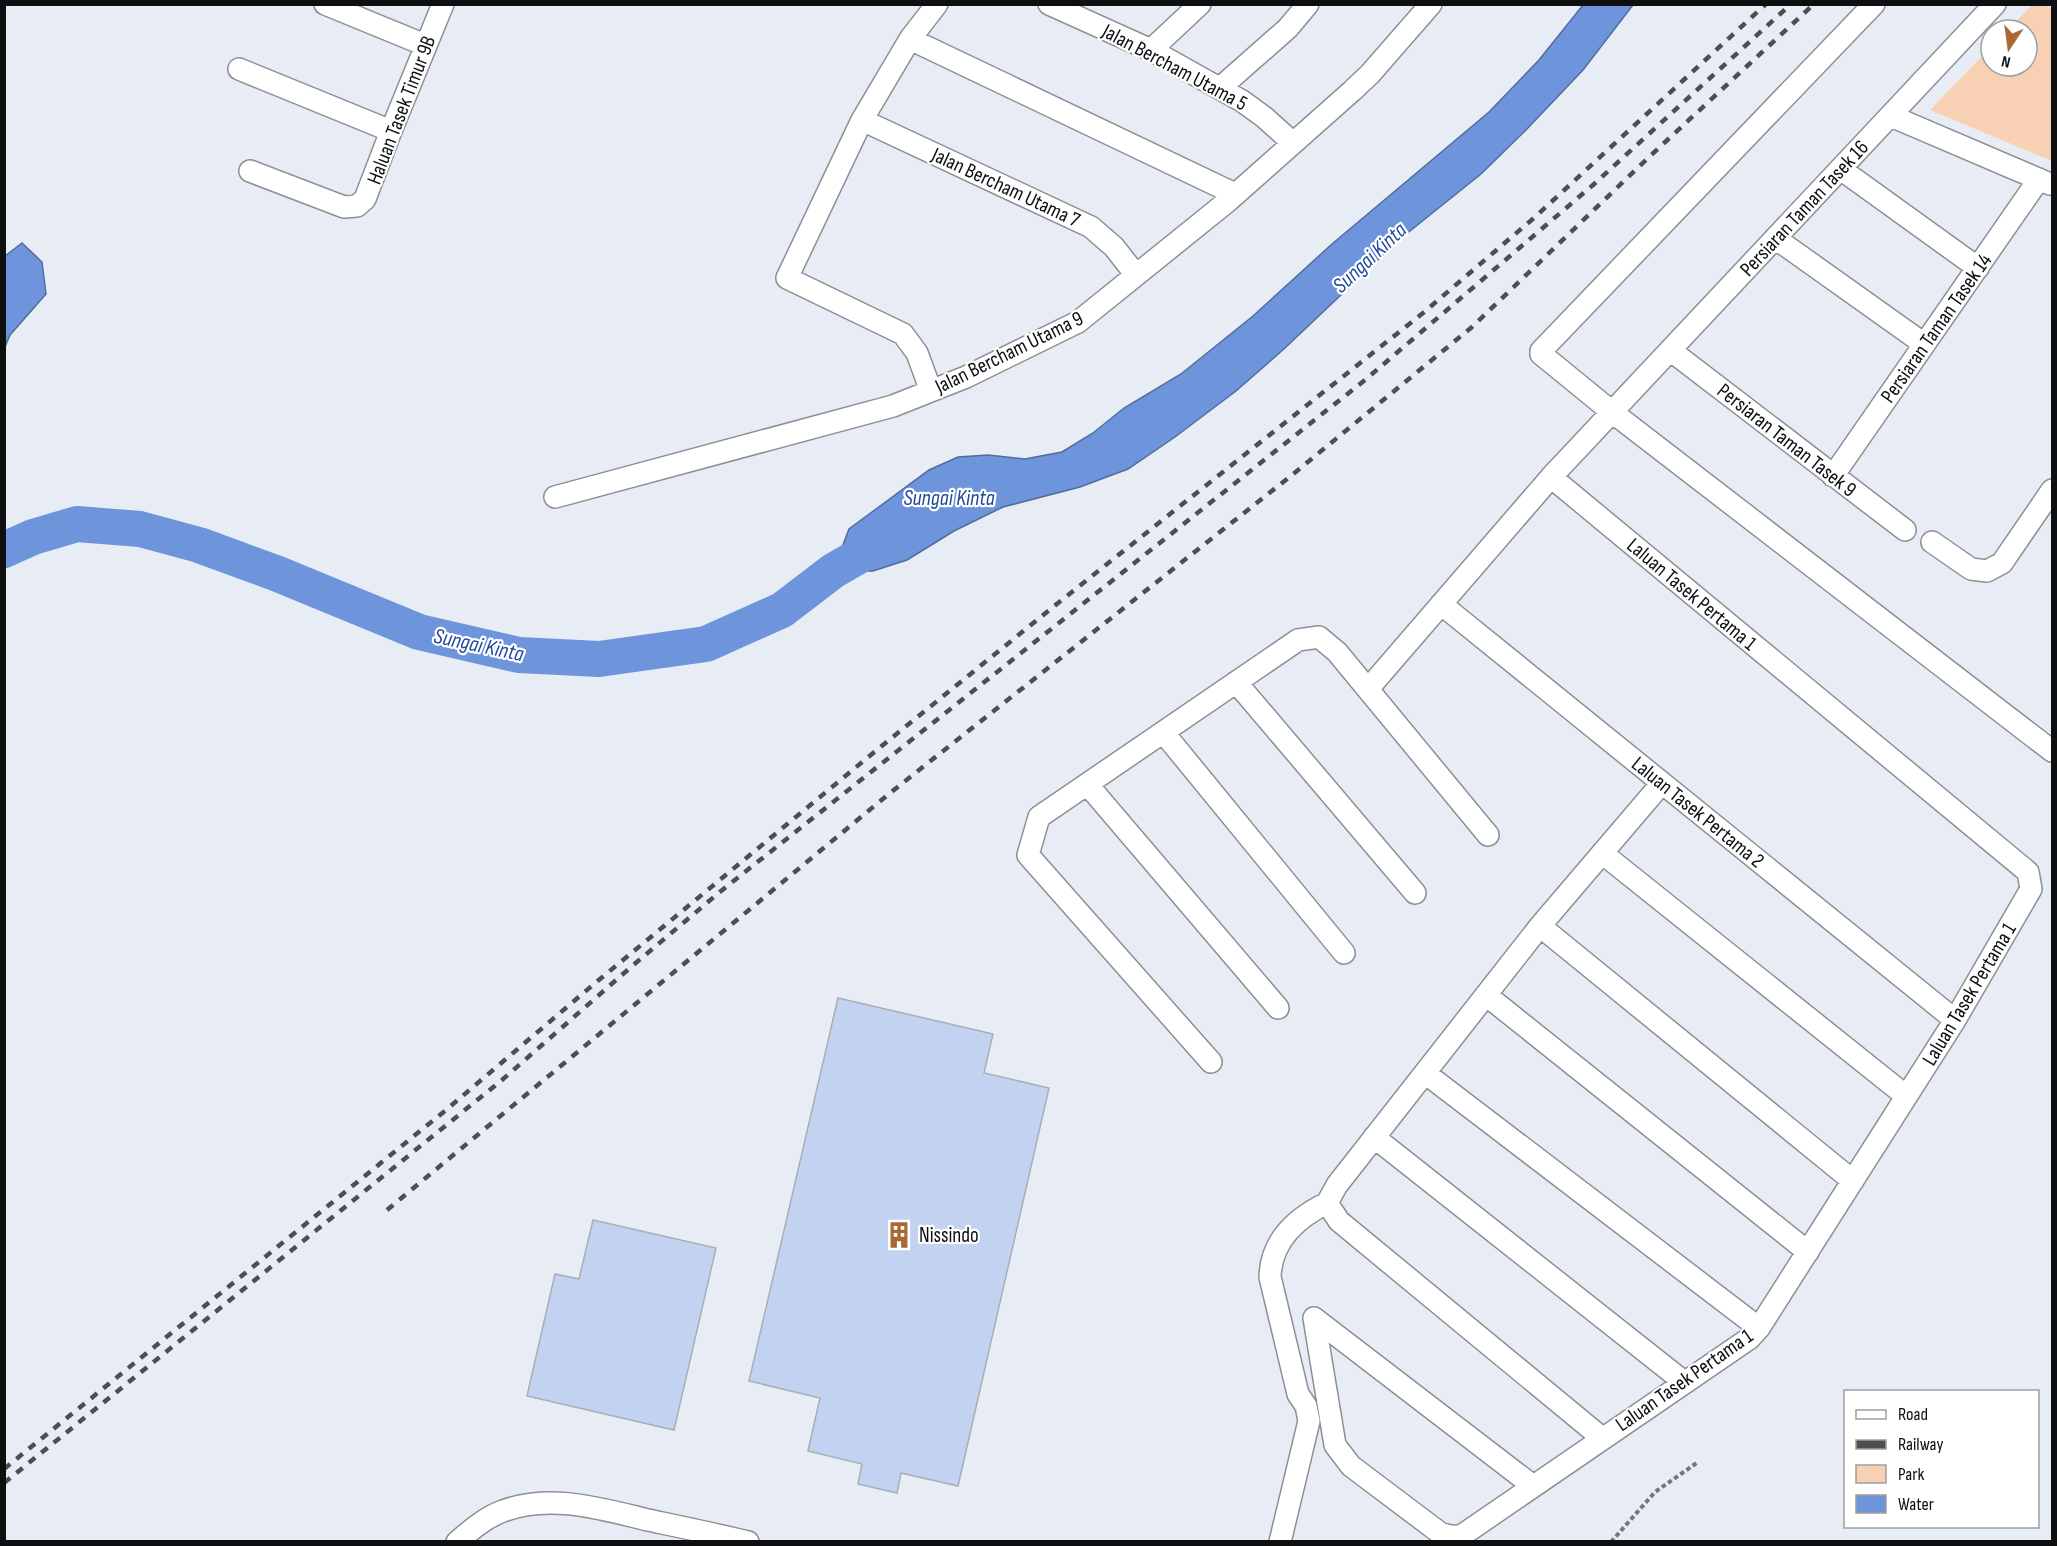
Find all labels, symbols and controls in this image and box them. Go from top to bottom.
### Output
street label: Jalan Bercham Utama 5 [1097,18,1252,116]
north arrow [1979,18,2039,78]
street label: Haluan Tasek Timur 9B [362,32,441,188]
text: N [2000,51,2012,71]
street label: Persiaran Taman Tasek 16 [1735,135,1874,282]
street label: Jalan Bercham Utama 7 [927,142,1084,233]
water label: Sungai Kinta [1327,217,1413,299]
street label: Persiaran Taman Tasek 14 [1876,249,1997,408]
street label: Jalan Bercham Utama 9 [930,306,1087,400]
street label: Persiaran Taman Tasek 9 [1712,378,1861,502]
water label: Sungai Kinta [903,485,995,512]
street label: Laluan Tasek Pertama 1 [1622,533,1762,656]
water label: Sungai Kinta [431,623,526,668]
street label: Laluan Tasek Pertama 2 [1626,751,1769,873]
street label: Laluan Tasek Pertama 1 [1917,918,2022,1070]
building icon: Nissindo [884,1220,914,1250]
place label: Nissindo [919,1223,979,1248]
street label: Laluan Tasek Pertama 1 [1611,1323,1758,1437]
legend [1844,1390,2039,1528]
text: Road [1898,1404,1928,1425]
text: Railway [1898,1434,1943,1455]
text: Park [1898,1464,1924,1485]
text: Water [1898,1494,1934,1515]

